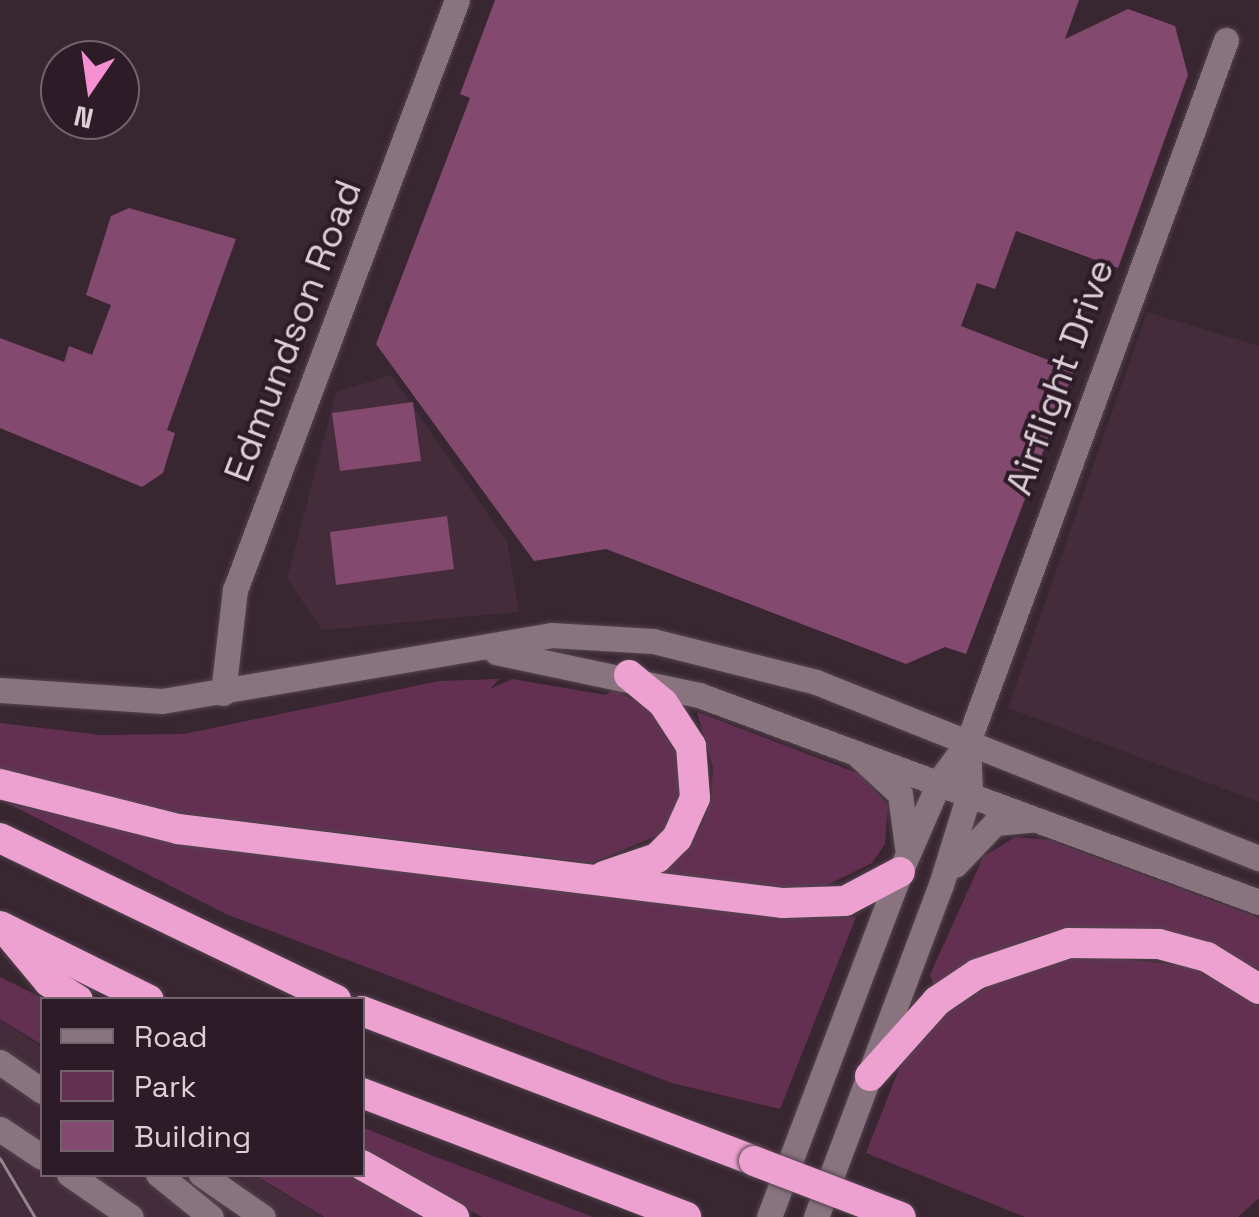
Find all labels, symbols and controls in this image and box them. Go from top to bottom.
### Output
north arrow [40,40,140,140]
text: N [71,98,97,137]
street label: Edmundson Road [215,174,371,488]
street label: Airflight Drive [996,253,1124,501]
legend [40,997,365,1177]
text: Road [134,1017,208,1056]
text: Park [134,1067,196,1106]
text: Building [134,1117,251,1156]

